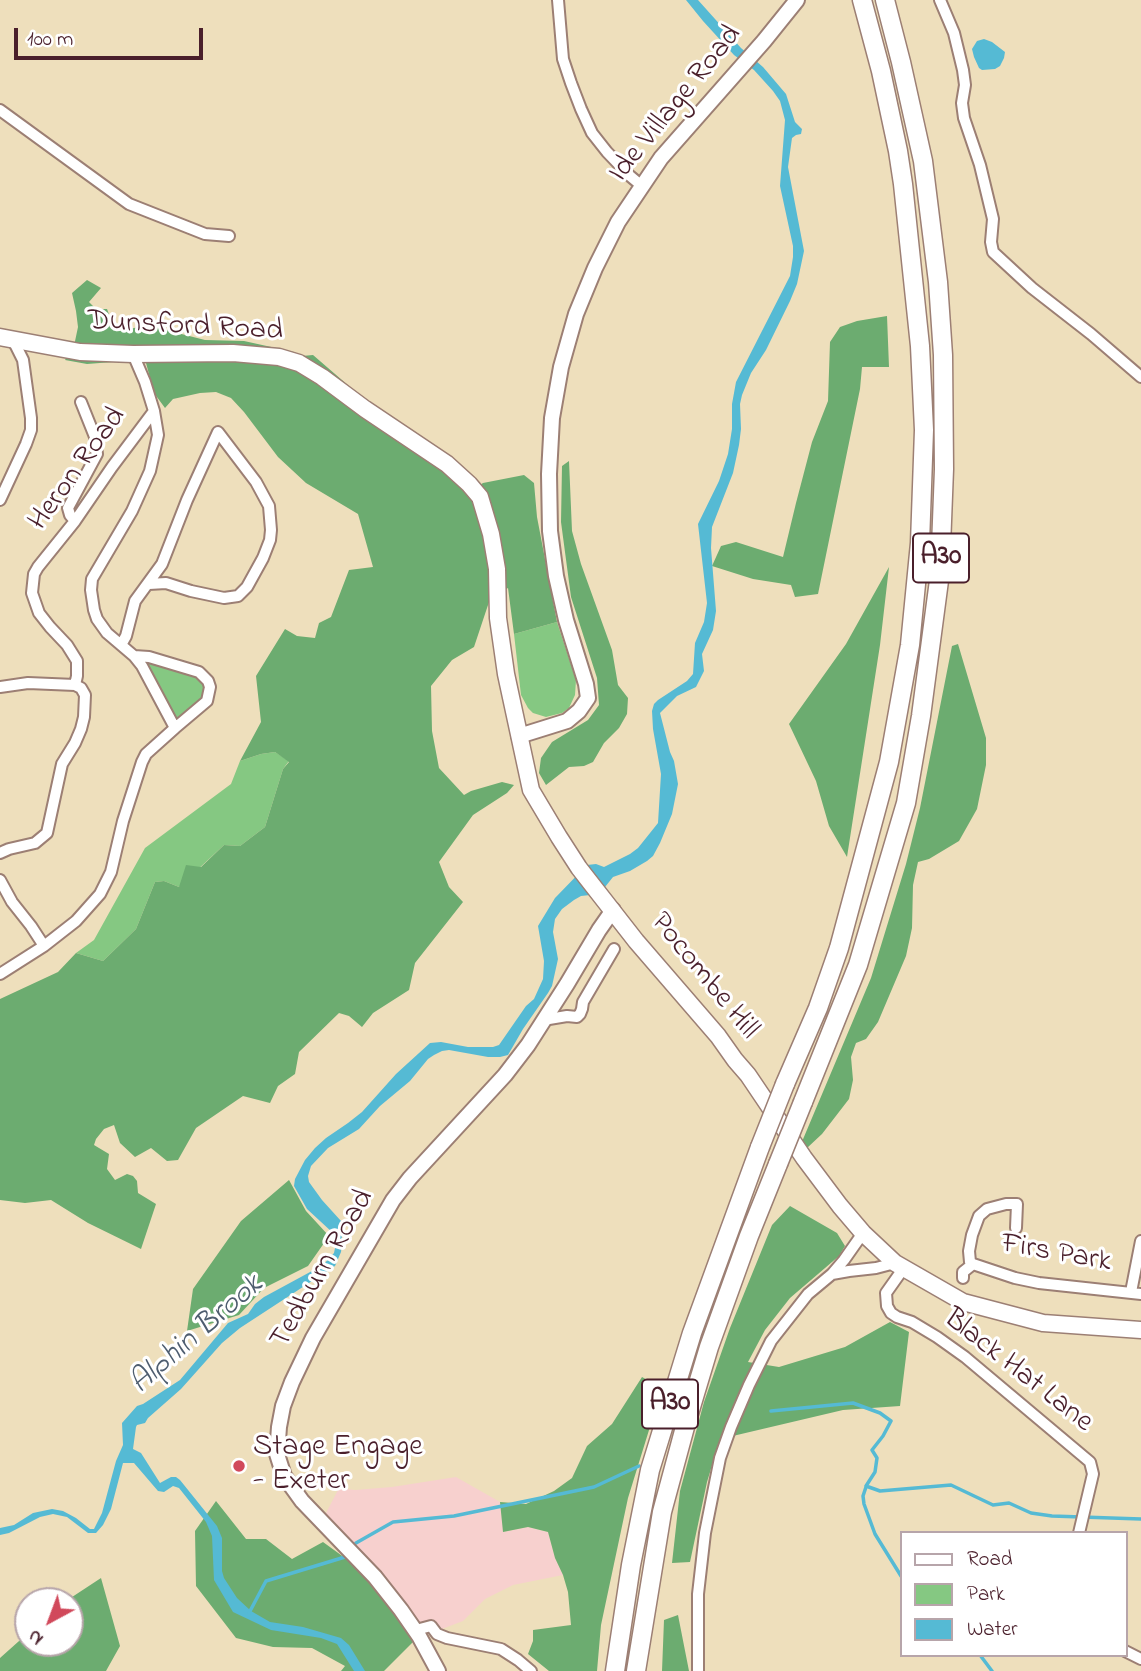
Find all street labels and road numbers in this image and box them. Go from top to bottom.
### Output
street label: Ide Village Road [603,19,751,191]
street label: Dunsford Road [86,305,284,351]
street label: Heron Road [22,401,136,539]
road number: A30 [913,534,969,582]
street label: Pocombe Hill [641,906,765,1048]
street label: Tedburn Road [264,1184,384,1356]
street label: Firs Park [998,1228,1114,1282]
street label: Black Hat Lane [935,1302,1099,1442]
road number: A30 [642,1380,698,1428]

